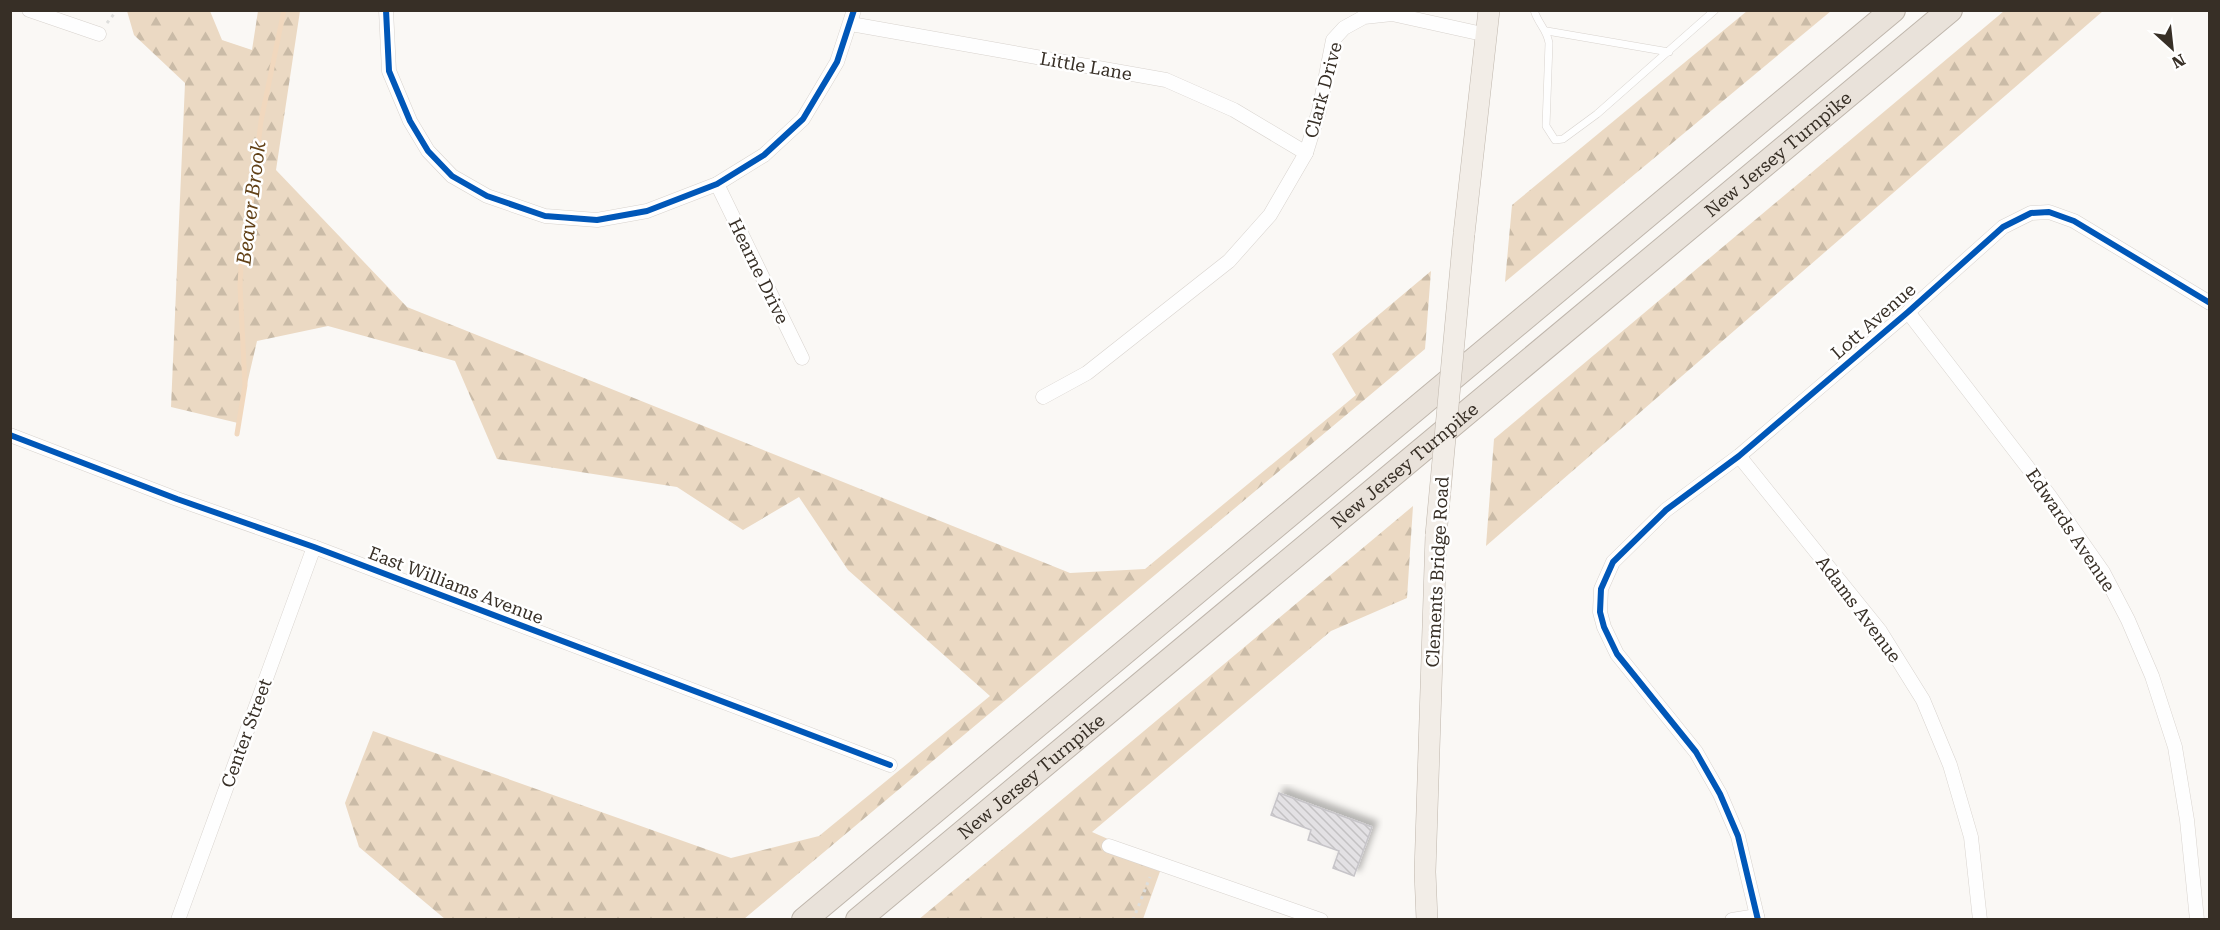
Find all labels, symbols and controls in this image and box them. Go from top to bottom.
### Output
north arrow [2142,18,2202,78]
street label: Clark Drive [1300,40,1346,140]
street label: Little Lane [1038,48,1134,84]
text: N [2169,50,2188,72]
street label: New Jersey Turnpike [1700,87,1855,221]
water label: Beaver Brook [231,140,271,267]
street label: Hearne Drive [724,215,794,327]
street label: Lott Avenue [1826,279,1920,363]
street label: New Jersey Turnpike [1327,398,1482,532]
street label: Edwards Avenue [2022,464,2120,596]
street label: Clements Bridge Road [1422,476,1453,668]
street label: East Williams Avenue [365,542,547,628]
street label: Adams Avenue [1812,552,1906,666]
street label: Center Street [217,675,276,790]
street label: New Jersey Turnpike [953,709,1108,843]

